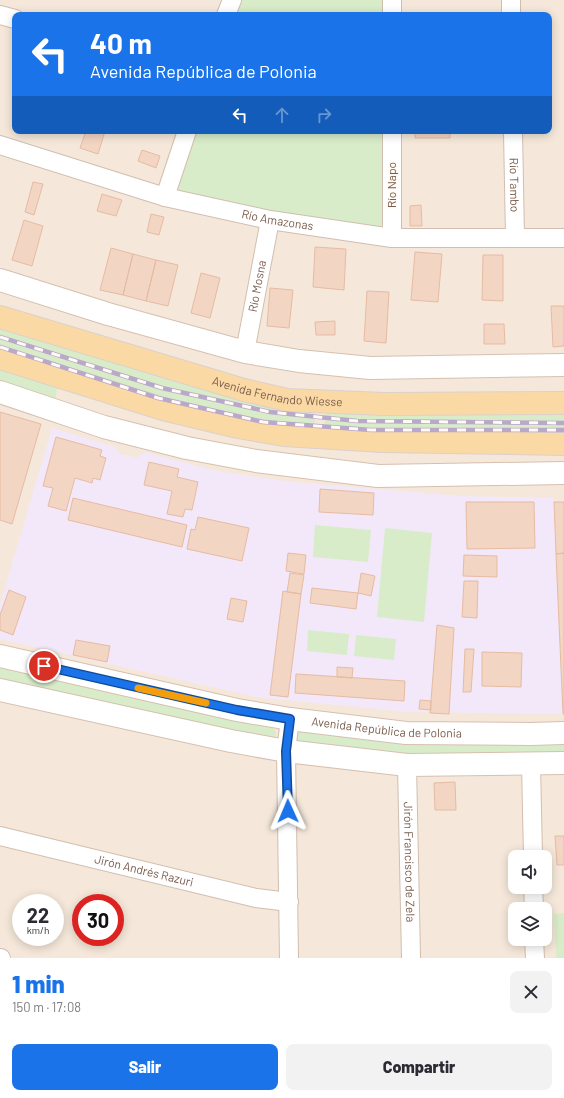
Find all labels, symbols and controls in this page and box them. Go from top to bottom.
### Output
text: 40 m [90,26,152,60]
icon: left [24,28,76,80]
text: Avenida República de Polonia [90,60,317,82]
icon: left [229,104,251,126]
icon: ahead [271,104,293,126]
icon: right [313,104,335,126]
street label: Río Tambo [508,158,523,212]
street label: Río Napo [384,162,398,208]
street label: Río Amazonas [241,206,315,232]
street label: Río Mosna [245,259,268,313]
street label: Avenida Fernando Wiesse [211,373,343,408]
pin [27,649,61,683]
icon: arrive [33,655,55,677]
street label: Avenida República de Polonia [311,714,462,739]
position arrow [267,790,309,832]
street label: Jirón Francisco de Zela [402,801,418,922]
map controls [508,850,552,946]
button: sound [508,850,552,894]
street label: Jirón Andrés Razuri [93,851,195,889]
speed limit sign: 30 [72,894,124,946]
button: layers [508,902,552,946]
text: 22 [27,903,49,927]
text: km/h [27,924,49,936]
text: 1 min [12,969,65,998]
button: close [510,971,552,1013]
text: 150 m · 17:08 [12,999,81,1015]
button: Salir [12,1044,278,1090]
button: Compartir [286,1044,552,1090]

